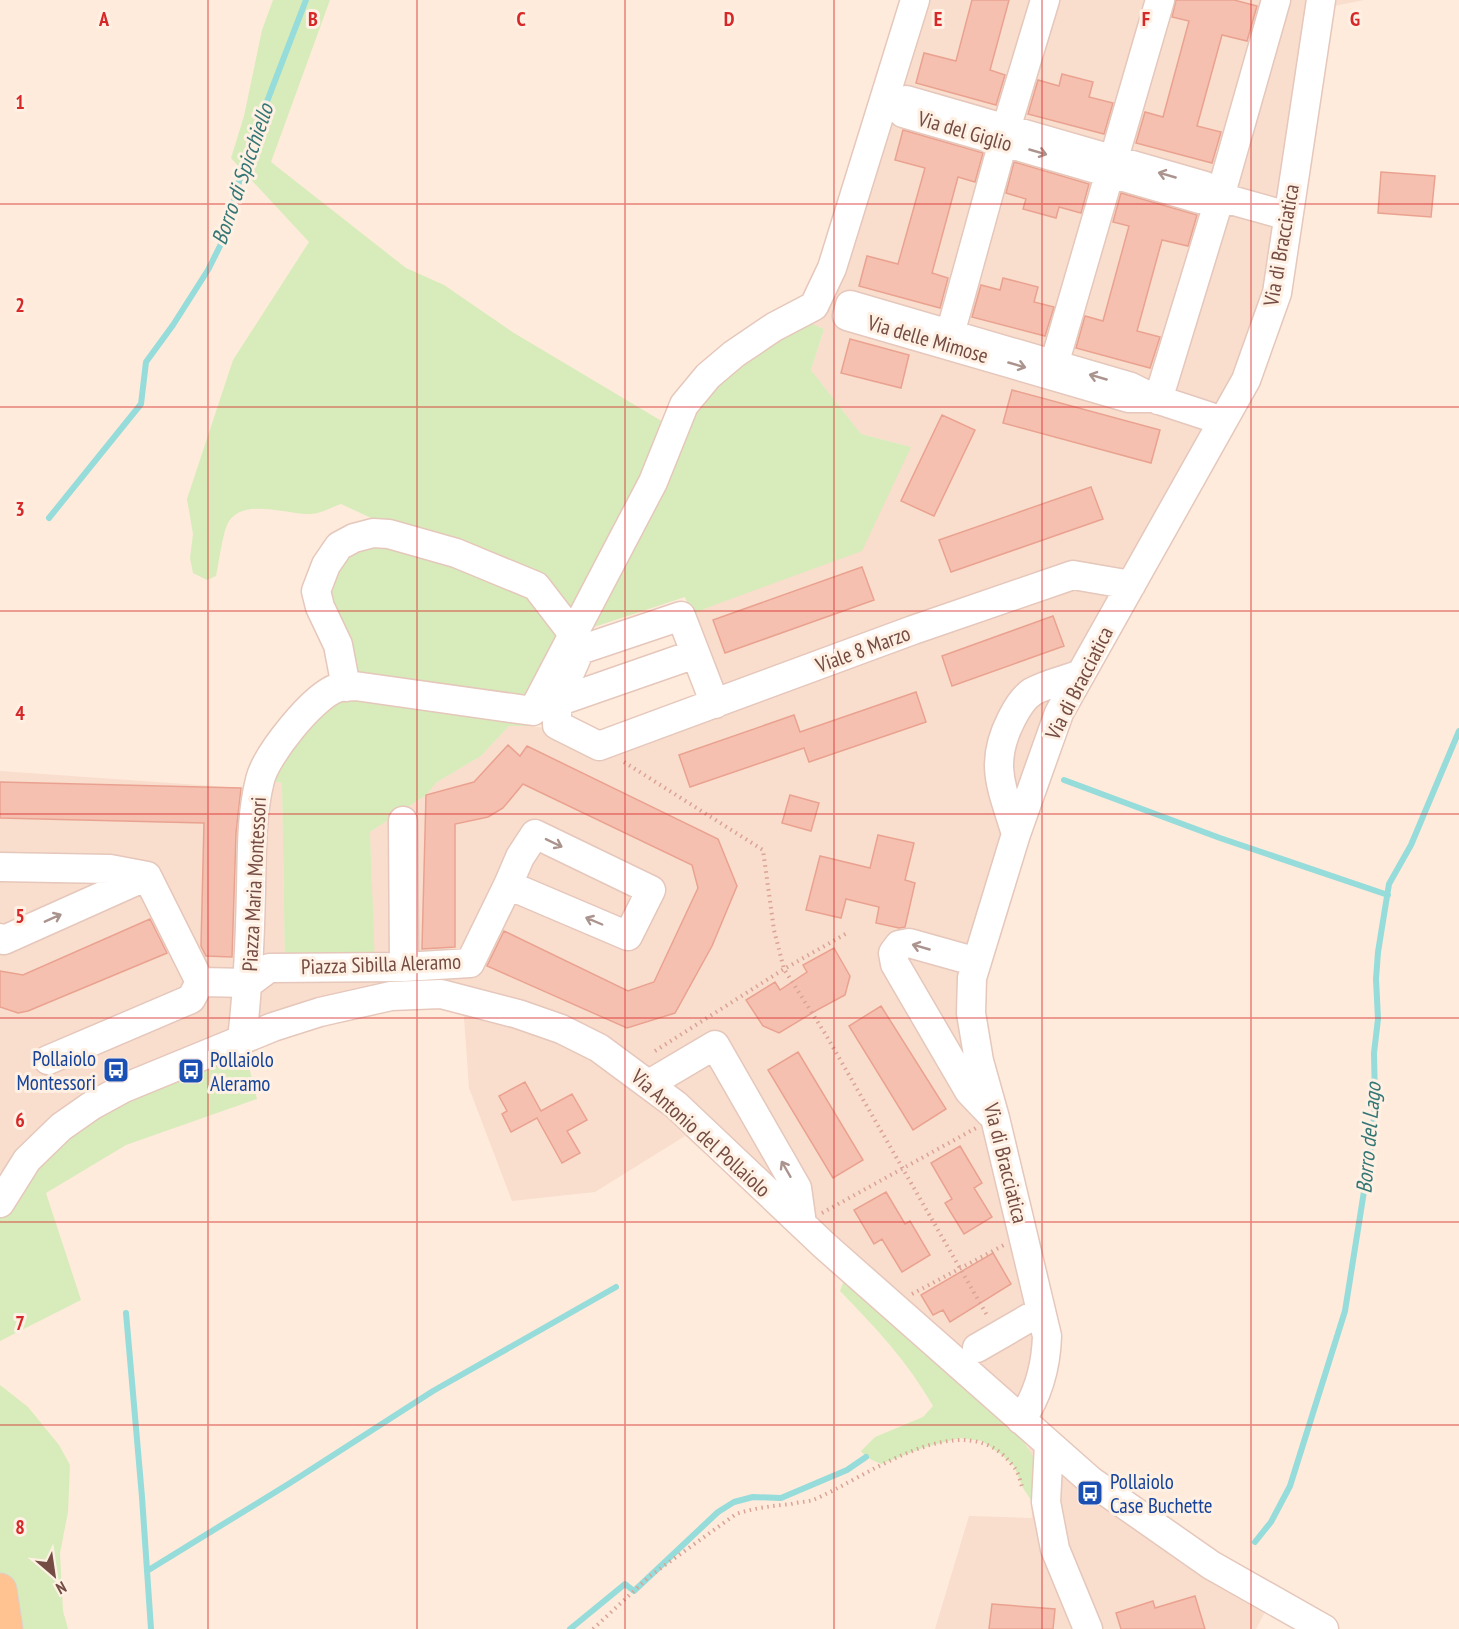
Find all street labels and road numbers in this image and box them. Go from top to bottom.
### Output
street label: Via del Giglio [914,104,1015,157]
street label: Via di Bracciatica [1257,182,1305,309]
street label: Via delle Mimose [864,309,991,369]
street label: Viale 8 Marzo [811,619,914,679]
street label: Via di Bracciatica [1039,622,1119,745]
street label: Piazza Maria Montessori [236,796,272,972]
street label: Piazza Sibilla Aleramo [301,948,461,980]
street label: Via Antonio del Pollaiolo [625,1063,776,1203]
street label: Via di Bracciatica [978,1099,1034,1226]

